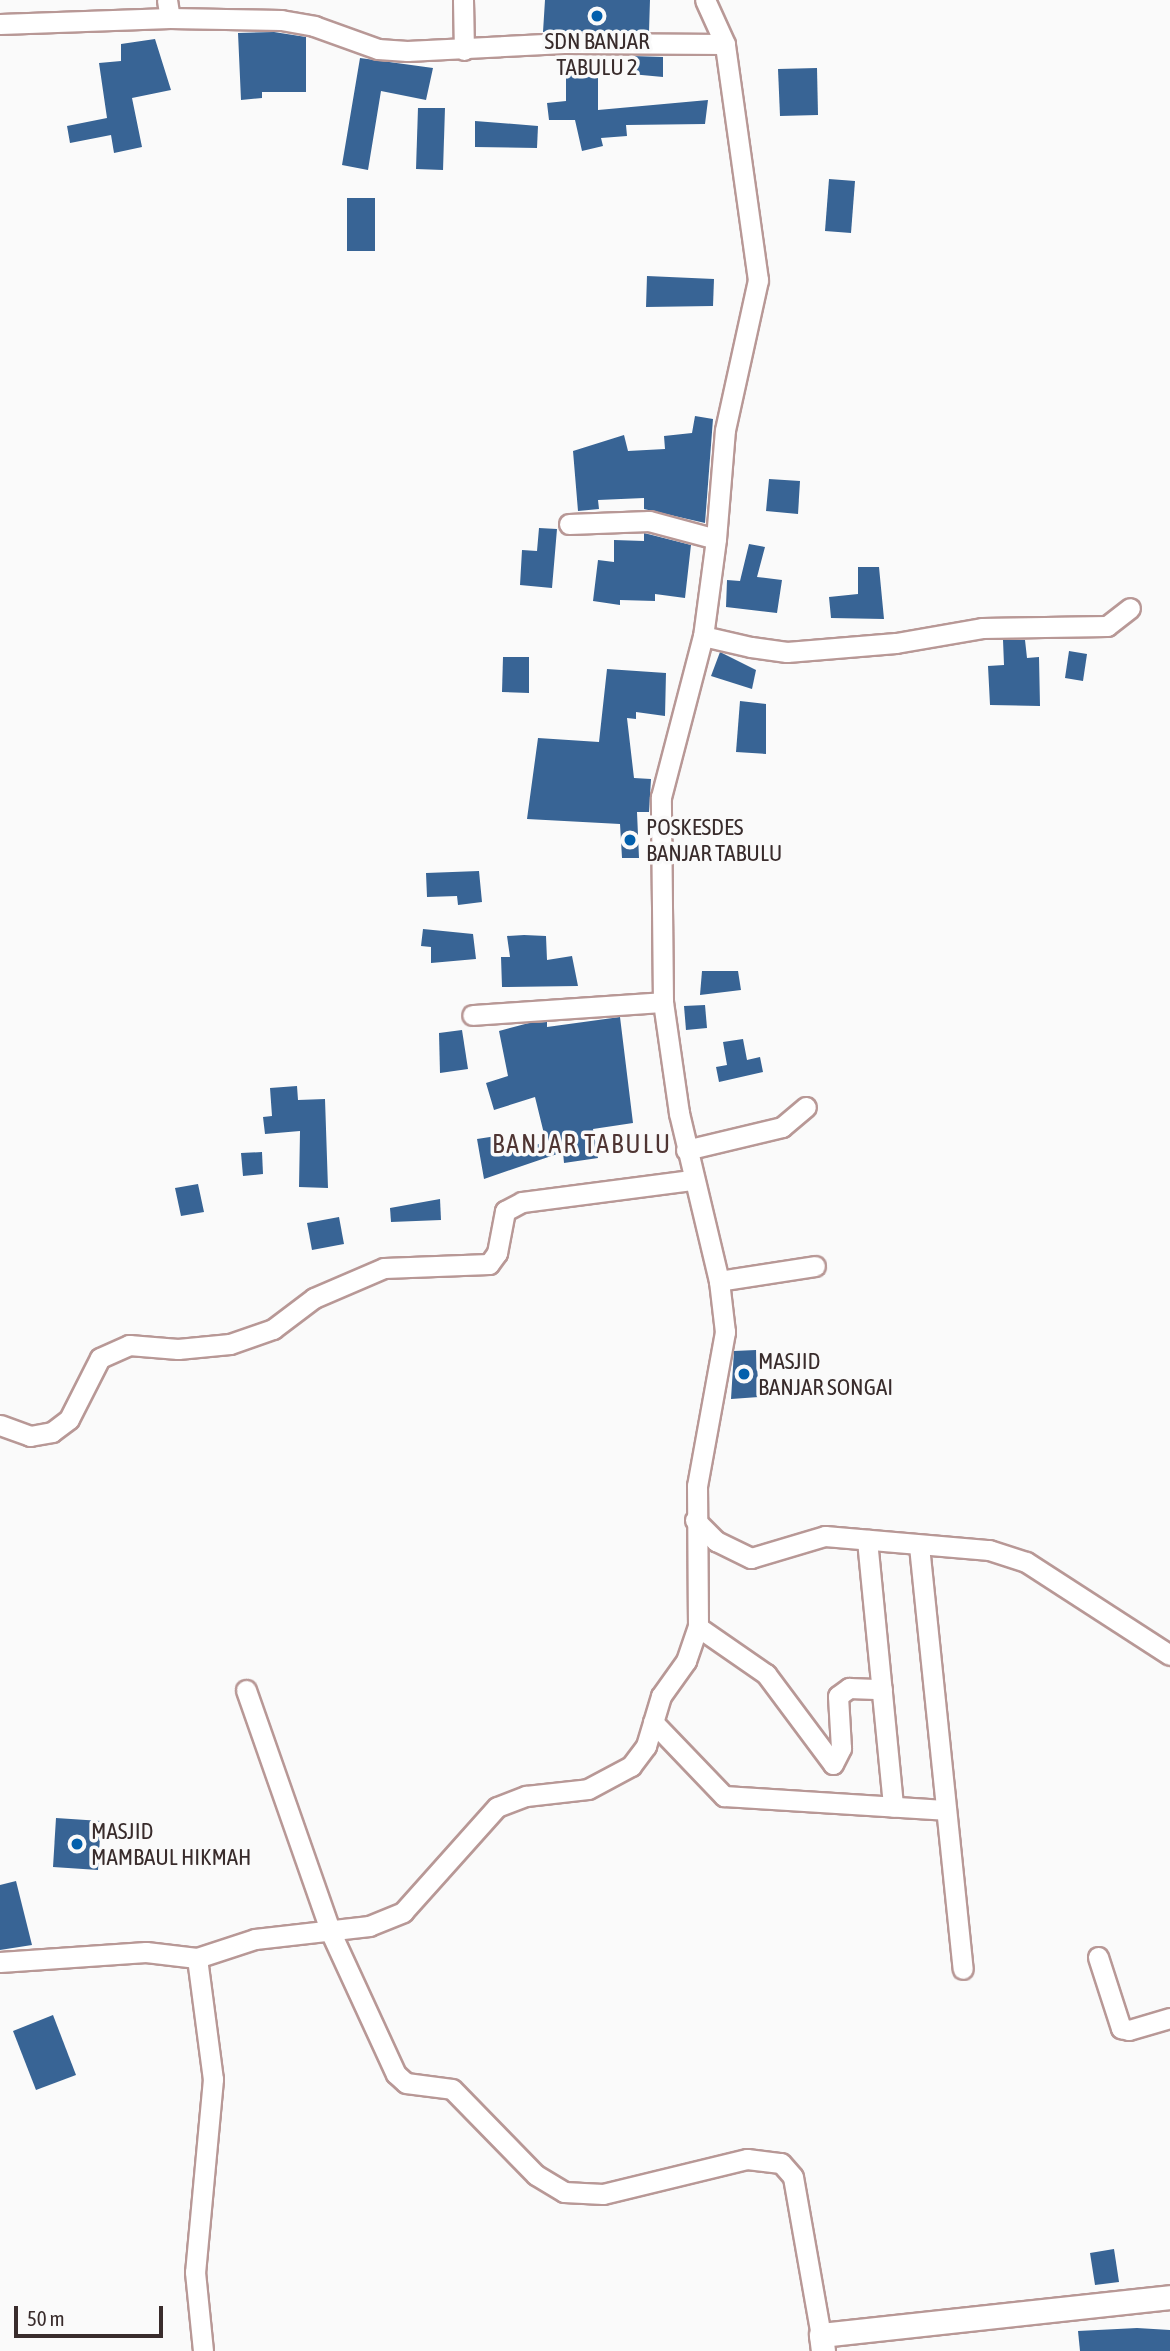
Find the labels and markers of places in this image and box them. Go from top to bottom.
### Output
marker: SDN BANJAR TABULU 2 [589,8,605,24]
place label: SDN BANJAR TABULU 2 [544,27,650,81]
place label: POSKESDES BANJAR TABULU [646,813,782,867]
marker: POSKESDES BANJAR TABULU [620,830,640,850]
place label: MASJID BANJAR SONGAI [758,1347,893,1401]
marker: MASJID BANJAR SONGAI [736,1366,752,1382]
place label: MASJID MAMBAUL HIKMAH [91,1817,251,1871]
marker: MASJID MAMBAUL HIKMAH [69,1836,85,1852]

